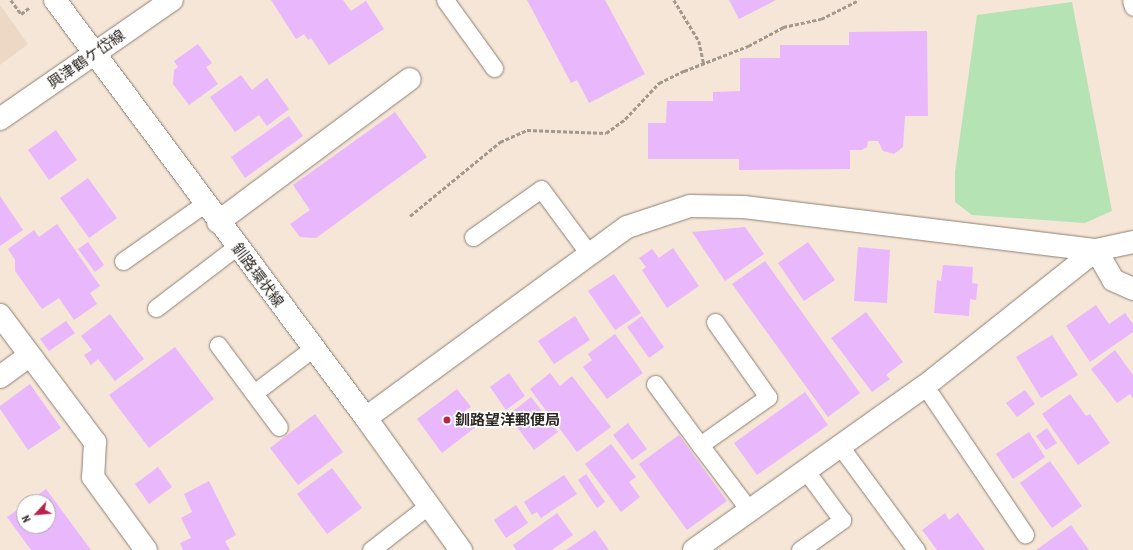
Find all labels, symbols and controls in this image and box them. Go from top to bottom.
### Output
street label: 興津鶴ケ岱線 [44,26,128,92]
street label: 釧路環状線 [228,240,288,310]
place label: 釧路望洋郵便局 [455,411,560,429]
marker: 釧路望洋郵便局 [442,415,452,425]
north arrow [16,494,56,534]
text: N [19,513,34,525]

